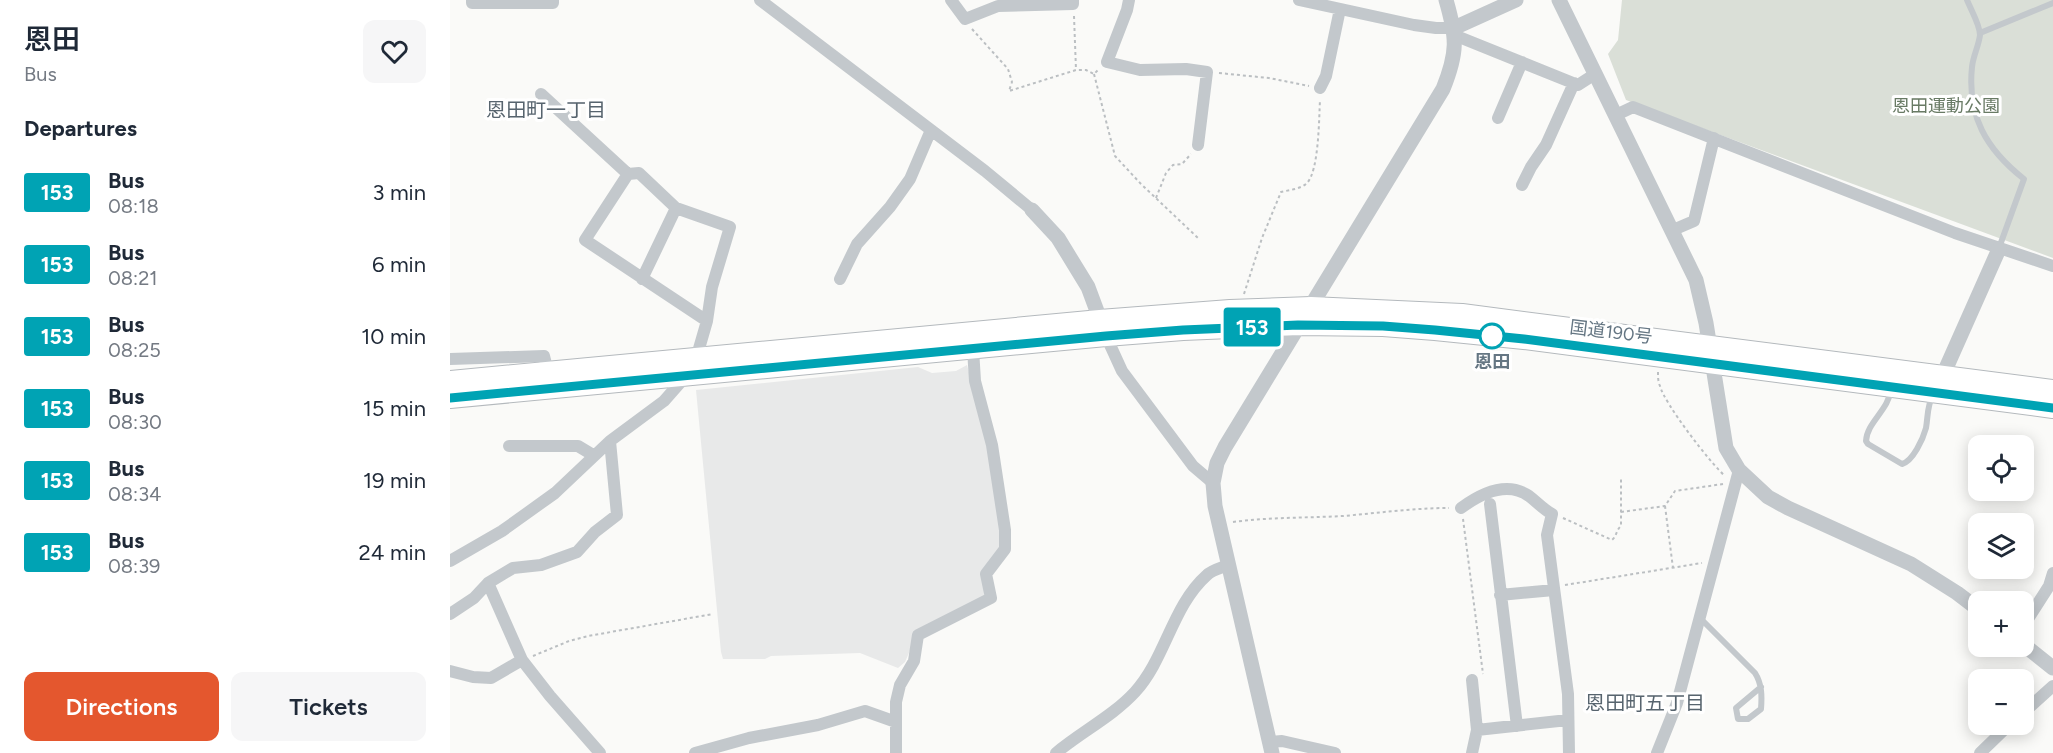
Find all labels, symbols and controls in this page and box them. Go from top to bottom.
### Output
button: heart [363,20,426,83]
text: 恩田 [24,22,80,56]
text: Bus [24,62,57,86]
park label: 恩田運動公園 [1892,95,2000,117]
district label: 恩田町一丁目 [486,98,606,122]
text: Departures [24,115,137,142]
text: Bus [108,167,144,194]
text: 3 min [372,179,426,206]
text: 153 [41,180,73,205]
text: 08:18 [108,194,159,218]
text: Bus [108,239,144,266]
text: 6 min [372,251,426,278]
text: 153 [41,252,73,277]
text: 08:21 [108,266,158,290]
line badge: 153 [1218,308,1286,346]
text: Bus [108,311,144,338]
text: 153 [1236,315,1268,340]
street label: 国道190号 [1568,316,1654,348]
text: 10 min [361,323,426,350]
marker: 恩田 [1479,323,1505,349]
text: 153 [41,324,73,349]
text: 08:25 [108,338,161,362]
place label: 恩田 [1474,351,1510,373]
text: Bus [108,383,144,410]
text: 15 min [363,395,426,422]
text: 153 [41,396,73,421]
text: 08:30 [108,410,162,434]
map controls [1968,435,2034,735]
button: locate [1968,435,2034,501]
text: Bus [108,455,144,482]
text: 19 min [363,467,426,494]
text: 153 [41,468,73,493]
text: 08:34 [108,482,161,506]
button: layers [1968,513,2034,579]
text: Bus [108,527,144,554]
text: 24 min [359,539,426,566]
text: 153 [41,540,73,565]
text: 08:39 [108,554,160,578]
button: + [1968,591,2034,657]
button: − [1968,669,2034,735]
button: Directions [24,672,219,741]
button: Tickets [231,672,426,741]
district label: 恩田町五丁目 [1585,691,1705,715]

